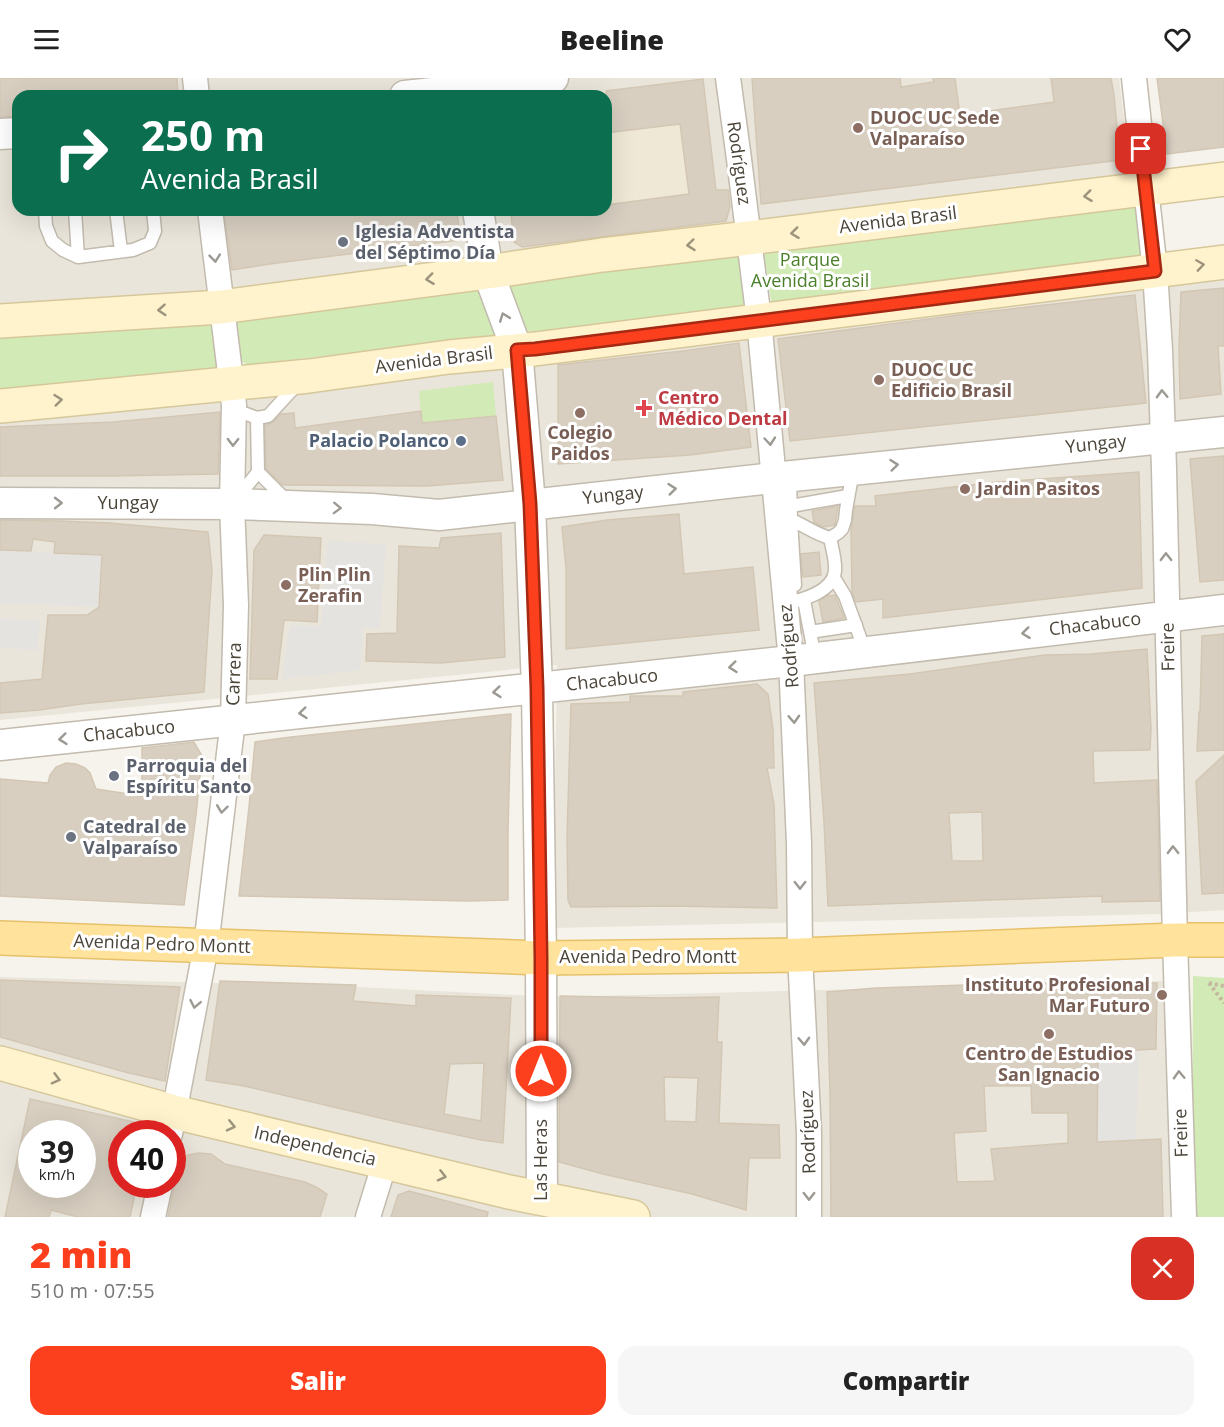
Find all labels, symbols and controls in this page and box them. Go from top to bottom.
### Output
text: Beeline [560,21,664,58]
icon: menu [30,23,63,56]
icon: heart [1161,23,1194,56]
place label: DUOC UC Sede Valparaíso [870,105,1000,150]
text: 250 m [141,106,265,163]
icon: right [42,114,120,192]
street label: Rodríguez [722,119,758,206]
marker: DUOC UC Sede Valparaíso [851,121,865,135]
pin [1115,123,1166,174]
icon: arrive [1124,132,1157,165]
text: Avenida Brasil [141,160,319,197]
one-way arrow [1083,190,1092,202]
street label: Avenida Brasil [838,200,958,238]
place label: Iglesia Adventista del Séptimo Día [355,219,515,264]
one-way arrow [791,226,800,238]
marker: Iglesia Adventista del Séptimo Día [336,235,350,249]
one-way arrow [686,238,695,251]
park label: Parque Avenida Brasil [751,247,869,292]
one-way arrow [208,254,221,263]
one-way arrow [1195,260,1205,272]
one-way arrow [425,272,434,285]
one-way arrow [158,303,167,316]
one-way arrow [499,313,511,324]
street label: Avenida Brasil [374,340,494,378]
place label: DUOC UC Edificio Brasil [891,357,1012,402]
marker: DUOC UC Edificio Brasil [872,373,886,387]
place label: Centro Médico Dental [658,385,788,430]
one-way arrow [1155,389,1168,398]
one-way arrow [54,394,63,407]
marker: Centro Médico Dental [635,399,653,417]
marker: Colegio Paidos [573,406,587,420]
place label: Colegio Paidos [547,420,613,465]
place label: Palacio Polanco [309,428,449,452]
street label: Yungay [1064,428,1128,458]
marker: Palacio Polanco [454,434,468,448]
one-way arrow [227,437,239,446]
one-way arrow [763,437,776,446]
one-way arrow [890,460,899,472]
place label: Jardin Pasitos [975,476,1100,500]
street label: Yungay [581,479,645,509]
marker: Jardin Pasitos [958,482,972,496]
one-way arrow [667,483,676,496]
street label: Yungay [98,490,159,514]
one-way arrow [54,497,63,509]
one-way arrow [333,501,342,514]
one-way arrow [1160,553,1173,562]
place label: Plin Plin Zerafin [298,562,371,607]
marker: Plin Plin Zerafin [279,578,293,592]
street label: Rodríguez [772,603,804,689]
street label: Chacabuco [1048,605,1142,641]
street label: Freire [1155,622,1179,672]
one-way arrow [1022,626,1031,638]
street label: Carrera [220,642,246,706]
one-way arrow [728,660,737,673]
street label: Chacabuco [565,662,659,696]
one-way arrow [493,685,502,698]
one-way arrow [299,706,308,718]
street label: Chacabuco [82,713,176,747]
one-way arrow [787,715,800,724]
one-way arrow [58,732,67,744]
place label: Parroquia del Espíritu Santo [126,753,251,798]
marker: Parroquia del Espíritu Santo [107,769,121,783]
one-way arrow [216,804,229,813]
place label: Catedral de Valparaíso [83,814,186,859]
marker: Catedral de Valparaíso [64,830,78,844]
one-way arrow [1167,845,1179,854]
one-way arrow [794,881,806,890]
street label: Avenida Pedro Montt [73,928,251,958]
street label: Avenida Pedro Montt [559,944,737,968]
place label: Instituto Profesional Mar Futuro [965,972,1150,1017]
marker: Instituto Profesional Mar Futuro [1155,988,1169,1002]
one-way arrow [189,998,202,1008]
marker: Centro de Estudios San Ignacio [1042,1027,1056,1041]
one-way arrow [798,1037,811,1046]
position arrow [509,1039,573,1103]
place label: Centro de Estudios San Ignacio [965,1041,1133,1086]
one-way arrow [1173,1070,1186,1079]
one-way arrow [51,1072,61,1084]
street label: Rodríguez [794,1090,820,1175]
street label: Freire [1167,1108,1193,1158]
one-way arrow [226,1118,236,1131]
street label: Independencia [252,1119,379,1171]
street label: Las Heras [528,1119,552,1201]
speed limit sign: 40 [108,1120,186,1198]
text: 39 [40,1131,74,1172]
text: km/h [39,1164,75,1184]
one-way arrow [436,1168,446,1181]
one-way arrow [803,1192,815,1201]
text: 2 min [30,1230,132,1279]
button: close [1131,1237,1194,1300]
text: 510 m · 07:55 [30,1277,155,1304]
button: Salir [30,1346,606,1415]
button: Compartir [618,1346,1194,1415]

